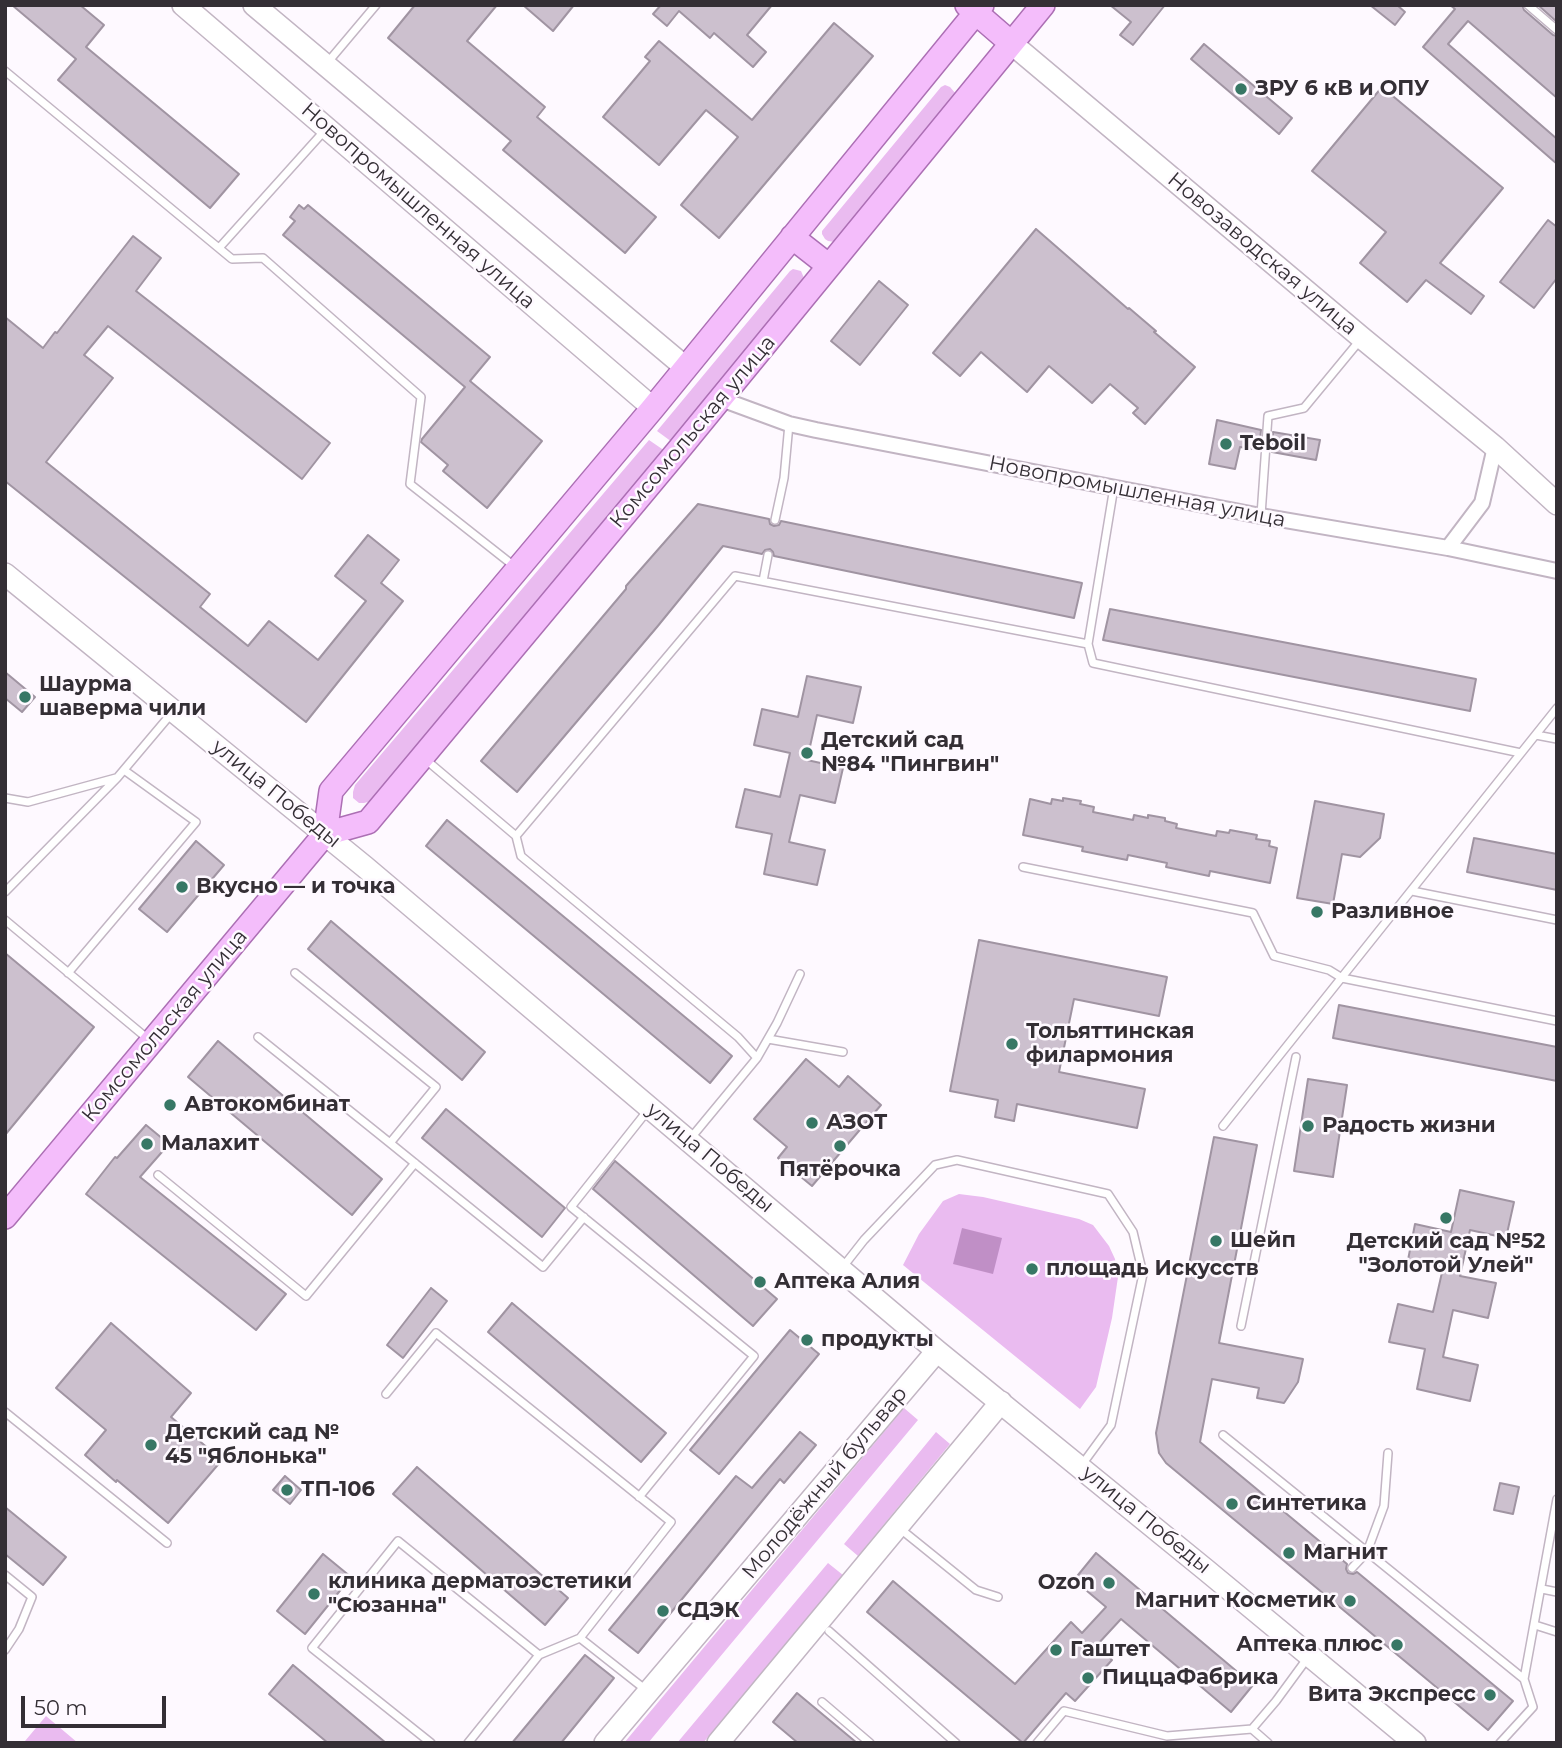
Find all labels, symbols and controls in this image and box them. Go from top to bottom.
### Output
place label: ЗРУ 6 кВ и ОПУ [1255,76,1429,102]
marker: ЗРУ 6 кВ и ОПУ [1233,81,1249,97]
street label: Новопромышленная улица [296,97,540,315]
street label: Новозаводская улица [1162,167,1362,341]
street label: Комсомольская улица [605,330,781,534]
place label: Teboil [1240,431,1306,457]
marker: Teboil [1218,436,1234,452]
street label: Новопромышленная улица [986,451,1288,533]
place label: Шаурма шаверма чили [39,672,206,722]
marker: Шаурма шаверма чили [17,689,33,705]
place label: Детский сад №84 "Пингвин" [821,728,999,778]
street label: улица Победы [206,734,346,854]
marker: Детский сад №84 "Пингвин" [799,745,815,761]
place label: Вкусно — и точка [196,874,396,900]
marker: Вкусно — и точка [174,879,190,895]
place label: Разливное [1331,899,1454,925]
marker: Разливное [1309,904,1325,920]
street label: Комсомольская улица [77,924,253,1128]
place label: Тольяттинская филармония [1026,1019,1195,1069]
marker: Тольяттинская филармония [1004,1036,1020,1052]
place label: Автокомбинат [184,1092,350,1118]
marker: Автокомбинат [162,1097,178,1113]
street label: улица Победы [641,1097,779,1219]
place label: АЗОТ [826,1110,887,1136]
place label: Радость жизни [1322,1113,1496,1139]
marker: АЗОТ [804,1115,820,1131]
marker: Радость жизни [1300,1118,1316,1134]
place label: Малахит [161,1131,259,1157]
marker: Малахит [139,1136,155,1152]
marker: Пятёрочка [832,1138,848,1154]
place label: Пятёрочка [779,1157,901,1183]
marker: Детский сад №52 "Золотой Улей" [1438,1210,1454,1226]
place label: Шейп [1230,1228,1296,1254]
place label: Детский сад №52 "Золотой Улей" [1347,1229,1545,1279]
marker: Шейп [1208,1233,1224,1249]
place label: площадь Искусств [1046,1256,1259,1282]
marker: площадь Искусств [1024,1261,1040,1277]
place label: Аптека Алия [774,1269,920,1295]
marker: Аптека Алия [752,1274,768,1290]
place label: продукты [821,1327,934,1353]
marker: продукты [799,1332,815,1348]
street label: Молодёжный бульвар [737,1382,913,1584]
place label: Детский сад № 45 "Яблонька" [165,1420,339,1470]
marker: Детский сад № 45 "Яблонька" [143,1437,159,1453]
street label: улица Победы [1076,1460,1216,1580]
place label: ТП-106 [301,1477,375,1503]
marker: ТП-106 [279,1482,295,1498]
place label: Синтетика [1246,1491,1367,1517]
marker: Синтетика [1224,1496,1240,1512]
place label: Магнит [1303,1540,1387,1566]
marker: Магнит [1281,1545,1297,1561]
place label: клиника дерматоэстетики "Сюзанна" [328,1569,632,1619]
place label: Ozon [1038,1570,1095,1596]
marker: Ozon [1101,1575,1117,1591]
marker: клиника дерматоэстетики "Сюзанна" [306,1586,322,1602]
place label: Магнит Косметик [1135,1588,1336,1614]
marker: Магнит Косметик [1342,1593,1358,1609]
place label: СДЭК [677,1598,740,1624]
marker: СДЭК [655,1603,671,1619]
place label: Аптека плюс [1236,1632,1383,1658]
place label: Гаштет [1070,1637,1150,1663]
marker: Аптека плюс [1389,1637,1405,1653]
marker: Гаштет [1048,1642,1064,1658]
place label: ПиццаФабрика [1102,1665,1278,1691]
marker: ПиццаФабрика [1080,1670,1096,1686]
scale bar [24,1682,170,1726]
place label: Вита Экспресс [1308,1682,1476,1708]
marker: Вита Экспресс [1482,1687,1498,1703]
text: 50 m [34,1695,88,1720]

